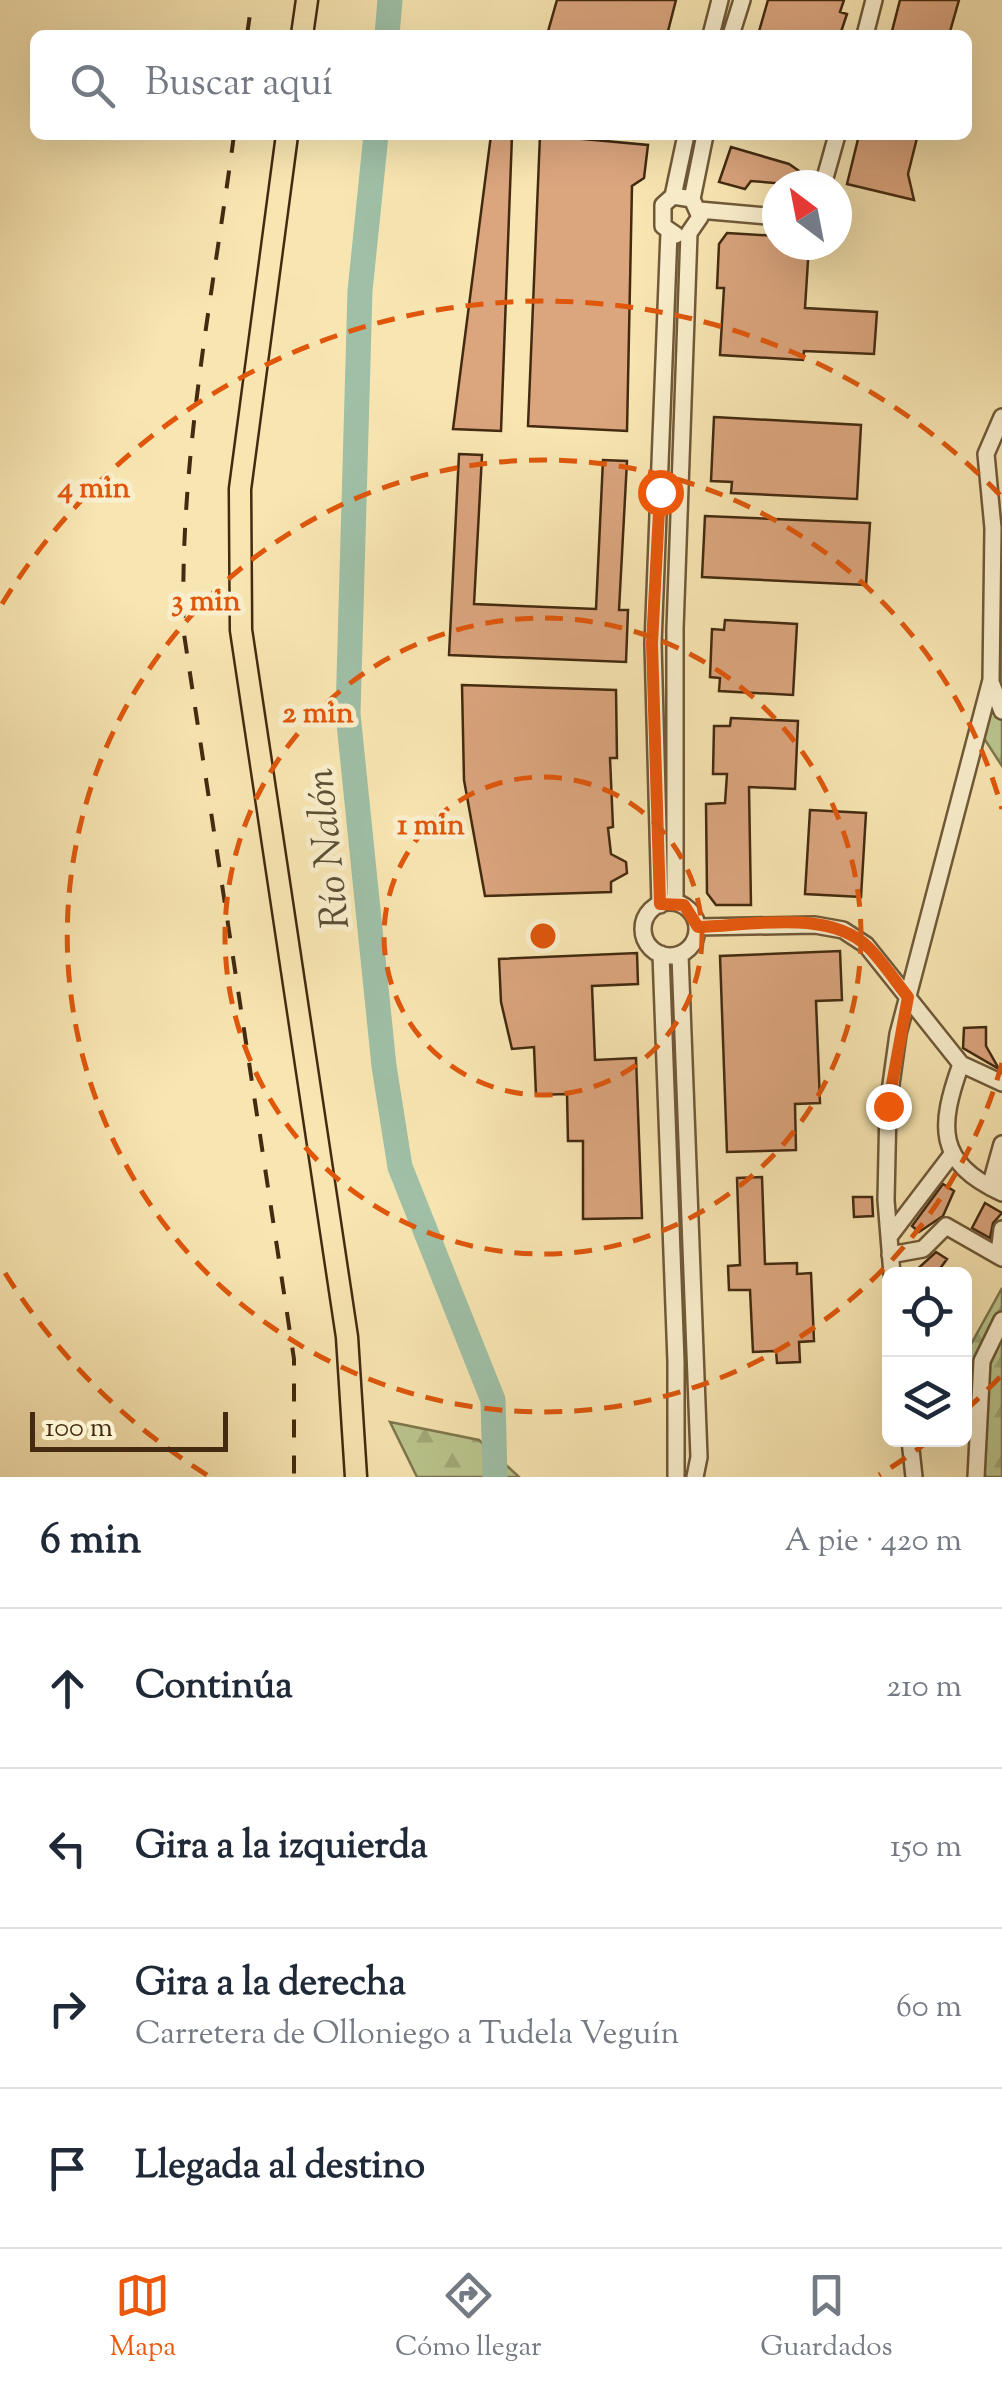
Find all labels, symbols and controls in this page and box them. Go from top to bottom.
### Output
search box [30,30,972,140]
icon: search [65,58,120,113]
text: Buscar aquí [145,58,333,112]
north arrow [762,170,852,260]
text: 4 min [57,468,131,511]
route start [638,470,684,516]
text: 3 min [171,581,241,624]
text: 2 min [282,693,354,736]
water label: Río Nalón [294,765,367,932]
text: 1 min [397,805,465,848]
centre of rings [525,918,561,954]
route end [866,1084,912,1130]
map controls [882,1267,972,1447]
button: locate [882,1267,972,1357]
button: layers [882,1357,972,1447]
scale bar [30,1407,228,1452]
text: 100 m [45,1409,113,1449]
text: 6 min [40,1512,141,1572]
text: A pie · 420 m [785,1519,962,1565]
icon: ahead [40,1661,95,1716]
text: Continúa [135,1661,293,1715]
text: 210 m [886,1665,962,1711]
icon: left [40,1821,95,1876]
text: Gira a la izquierda [135,1821,428,1875]
text: 150 m [890,1825,962,1871]
text: Gira a la derecha [135,1958,406,2012]
icon: right [40,1981,95,2036]
text: 60 m [896,1985,962,2031]
text: Carretera de Olloniego a Tudela Veguín [135,2012,680,2058]
icon: arrive [40,2141,95,2196]
text: Llegada al destino [135,2141,425,2195]
tab: Mapa [109,2268,176,2368]
tab: Cómo llegar [395,2268,541,2368]
tab: Guardados [760,2268,893,2368]

